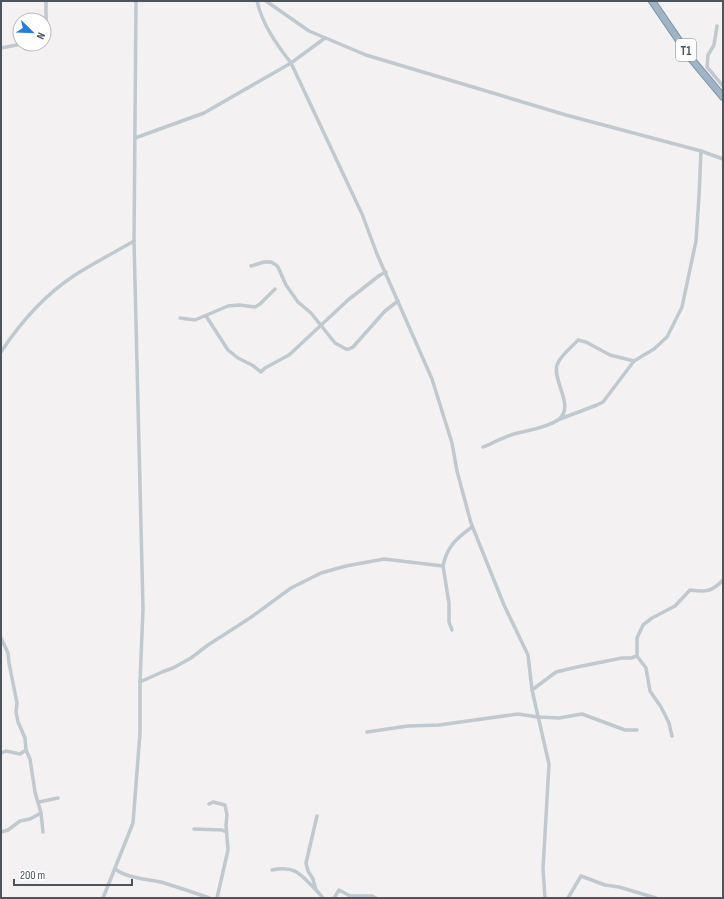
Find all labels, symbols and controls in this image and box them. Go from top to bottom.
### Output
north arrow [12,12,52,52]
text: N [34,30,48,41]
road number: T1 [676,39,696,61]
scale bar [14,861,132,887]
text: 200 m [20,868,46,883]

